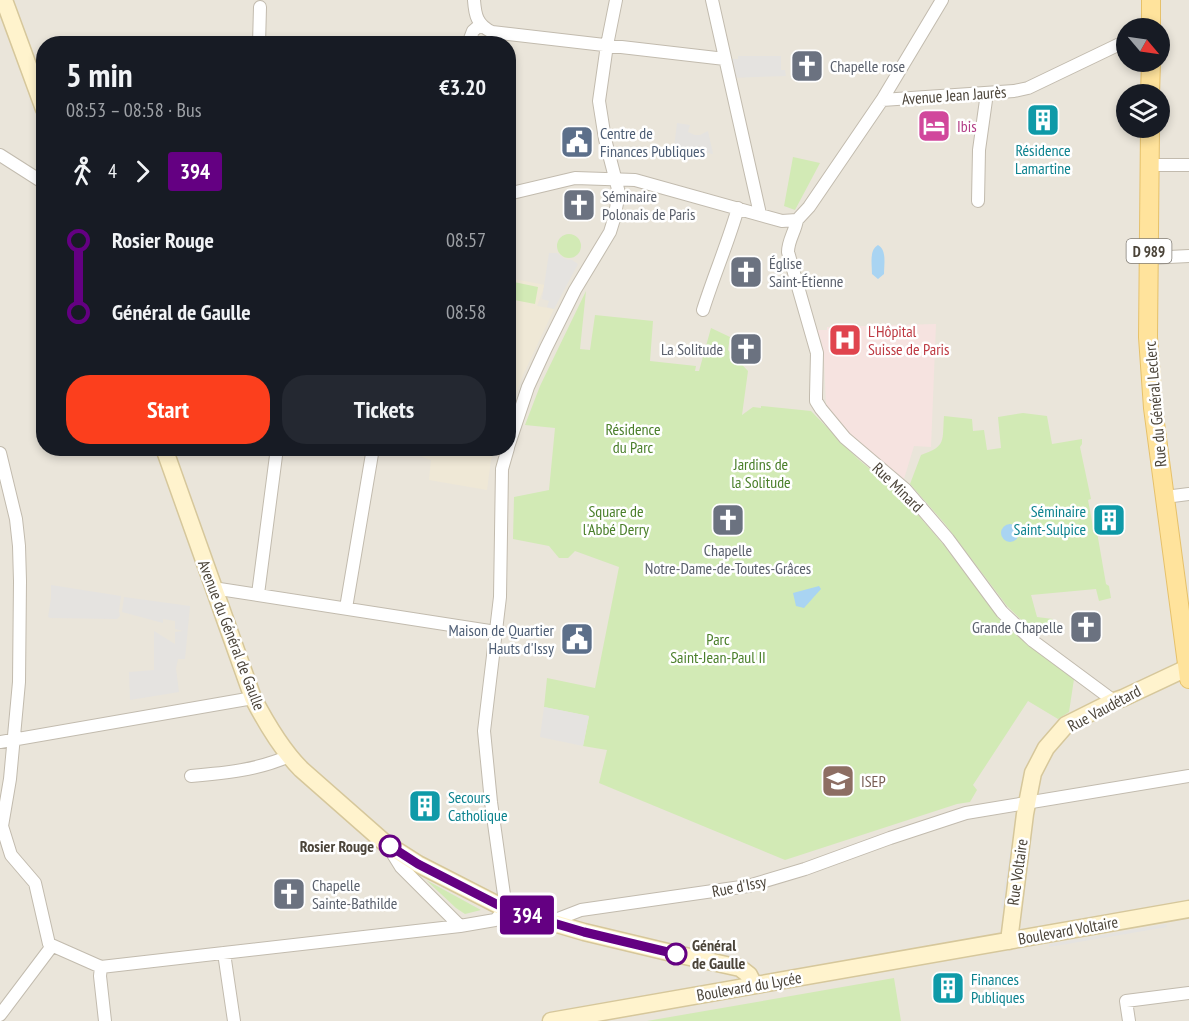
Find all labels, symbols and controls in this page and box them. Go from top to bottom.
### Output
north arrow [1116,18,1170,72]
map controls [1116,18,1170,138]
church icon: Chapelle rose [789,48,825,84]
text: 5 min [66,53,133,96]
place label: Chapelle rose [830,56,905,76]
text: €3.20 [439,73,486,101]
street label: Avenue Jean Jaurès [901,81,1007,109]
button: layers [1116,84,1170,138]
text: 08:53 – 08:58 · Bus [66,97,201,123]
building icon: Résidence Lamartine [1025,102,1061,138]
hotel icon: Ibis [916,108,952,144]
place label: Ibis [957,116,977,136]
place label: Centre de Finances Publiques [600,123,705,161]
public building icon: Centre de Finances Publiques [559,124,595,160]
place label: Résidence Lamartine [1015,140,1071,178]
icon: walk [66,155,99,188]
icon: forward [126,155,159,188]
text: 4 [108,158,117,184]
text: 394 [180,158,210,185]
place label: Séminaire Polonais de Paris [602,186,695,224]
church icon: Séminaire Polonais de Paris [561,187,597,223]
text: Rosier Rouge [112,226,214,254]
text: 08:57 [446,227,486,253]
road number: D 989 [1126,239,1172,263]
place label: Église Saint-Étienne [769,253,843,291]
church icon: Église Saint-Étienne [728,254,764,290]
text: Général de Gaulle [112,298,251,326]
text: 08:58 [446,299,486,325]
place label: L'Hôpital Suisse de Paris [868,321,949,359]
hospital icon: L'Hôpital Suisse de Paris [827,322,863,358]
church icon: La Solitude [728,331,764,367]
place label: La Solitude [661,339,723,359]
street label: Rue du Général Leclerc [1140,340,1170,468]
button: Start [66,375,270,444]
button: Tickets [282,375,486,444]
park label: Résidence du Parc [605,419,661,457]
park label: Jardins de la Solitude [731,454,791,492]
street label: Rue Minard [868,458,928,516]
park label: Square de l'Abbé Derry [583,501,649,539]
place label: Séminaire Saint-Sulpice [1014,501,1086,539]
church icon: Chapelle Notre-Dame-de-Toutes-Grâces [710,502,746,538]
building icon: Séminaire Saint-Sulpice [1091,502,1127,538]
place label: Chapelle Notre-Dame-de-Toutes-Grâces [645,540,811,578]
street label: Avenue du Général de Gaulle [194,557,270,713]
church icon: Grande Chapelle [1068,609,1104,645]
place label: Grande Chapelle [972,617,1063,637]
place label: Maison de Quartier Hauts d'Issy [449,620,555,658]
public building icon: Maison de Quartier Hauts d'Issy [559,621,595,657]
park label: Parc Saint-Jean-Paul II [670,629,766,667]
street label: Rue Vaudétard [1064,680,1144,736]
school or university icon: ISEP [820,763,856,799]
place label: ISEP [861,771,886,791]
place label: Secours Catholique [448,787,508,825]
building icon: Secours Catholique [407,788,443,824]
marker: Rosier Rouge [379,835,401,857]
place label: Rosier Rouge [300,836,374,856]
street label: Rue Voltaire [1002,838,1032,906]
street label: Rue d'Issy [710,871,768,901]
place label: Chapelle Sainte-Bathilde [312,875,397,913]
church icon: Chapelle Sainte-Bathilde [271,876,307,912]
line badge: 394 [492,896,562,934]
text: 394 [512,902,542,929]
street label: Boulevard Voltaire [1017,911,1119,949]
place label: Général de Gaulle [692,935,746,973]
marker: Général de Gaulle [665,943,687,965]
street label: Boulevard du Lycée [695,967,803,1005]
place label: Finances Publiques [971,969,1025,1007]
building icon: Finances Publiques [930,970,966,1006]

